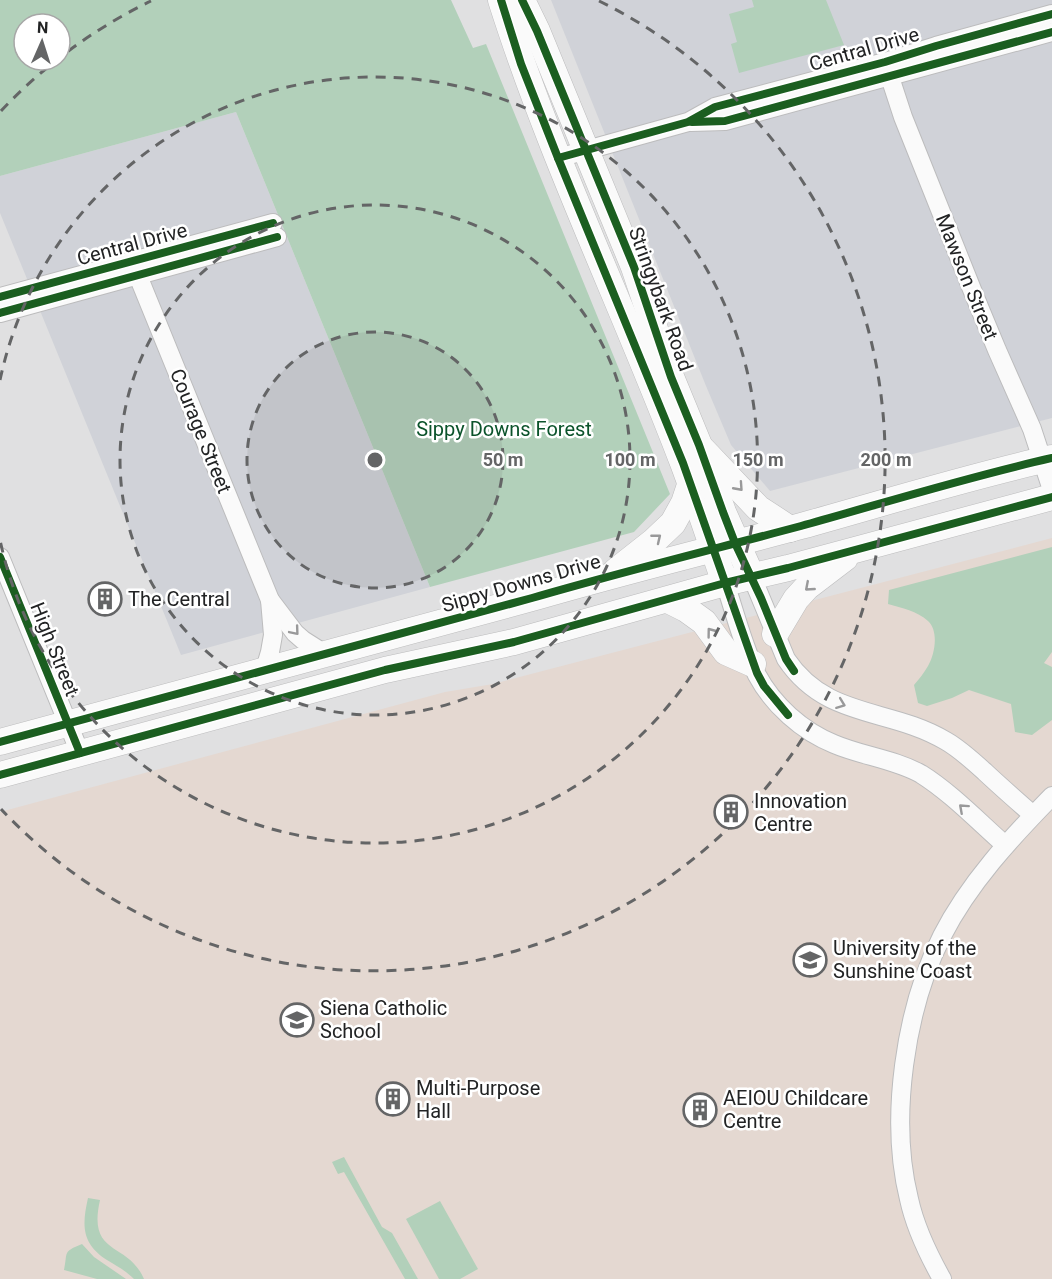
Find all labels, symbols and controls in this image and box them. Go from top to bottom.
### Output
north arrow [12,12,72,72]
text: N [37,18,49,37]
street label: Central Drive [806,22,922,76]
street label: Mawson Street [931,210,1003,344]
street label: Central Drive [74,218,190,270]
street label: Stringybark Road [624,224,698,374]
street label: Courage Street [165,365,237,497]
park label: Sippy Downs Forest [416,417,592,441]
text: 50 m [483,449,523,470]
text: 100 m [604,449,656,470]
text: 150 m [732,449,784,470]
text: 200 m [860,449,912,470]
centre of rings [365,450,385,470]
one-way arrow [732,481,743,491]
one-way arrow [650,535,661,546]
street label: Sippy Downs Drive [439,549,603,617]
one-way arrow [805,579,816,590]
building icon: The Central [87,581,123,617]
place label: The Central [128,587,230,611]
street label: High Street [25,599,85,699]
one-way arrow [287,624,298,635]
one-way arrow [708,627,719,638]
one-way arrow [835,697,846,709]
place label: Innovation Centre [754,789,847,836]
building icon: Innovation Centre [713,794,749,830]
one-way arrow [959,804,970,815]
place label: University of the Sunshine Coast [833,936,976,983]
school or university icon: University of the Sunshine Coast [792,942,828,978]
place label: Siena Catholic School [320,996,447,1043]
school or university icon: Siena Catholic School [279,1002,315,1038]
place label: Multi-Purpose Hall [416,1076,540,1123]
building icon: Multi-Purpose Hall [375,1081,411,1117]
place label: AEIOU Childcare Centre [723,1086,868,1133]
building icon: AEIOU Childcare Centre [682,1092,718,1128]

